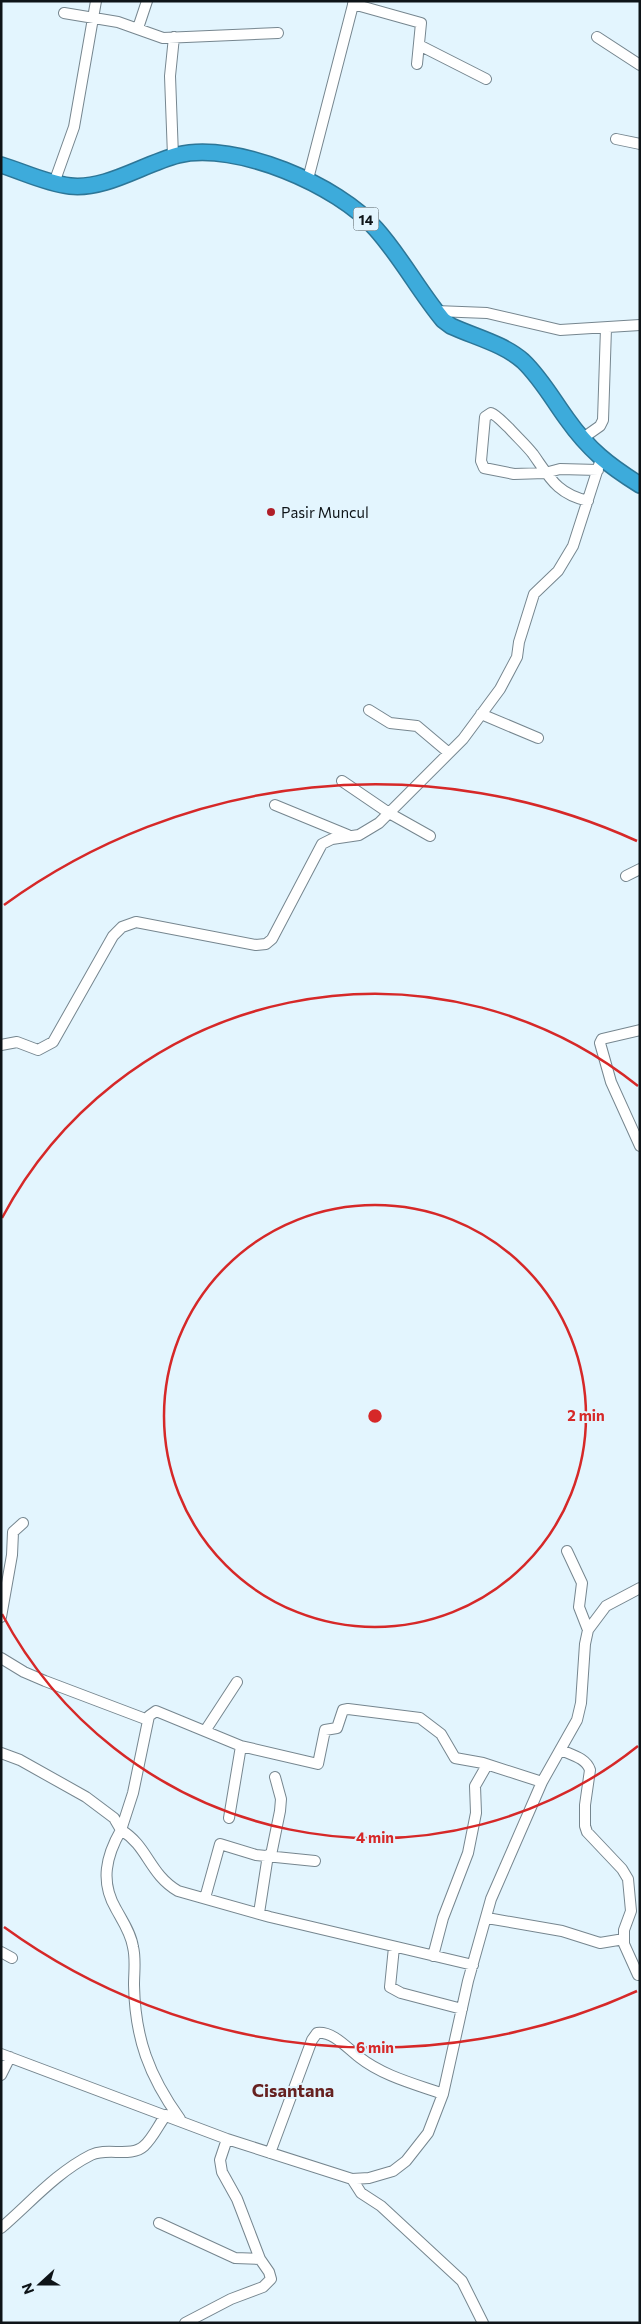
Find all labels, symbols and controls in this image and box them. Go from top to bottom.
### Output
road number: 14 [354,208,378,230]
place label: Pasir Muncul [281,503,369,521]
marker: Pasir Muncul [265,506,277,518]
text: 2 min [567,1406,605,1424]
centre of rings [366,1407,384,1425]
text: 4 min [356,1828,394,1846]
text: 6 min [356,2038,394,2056]
district label: Cisantana [252,2079,334,2101]
north arrow [15,2259,65,2309]
text: N [18,2281,37,2297]

